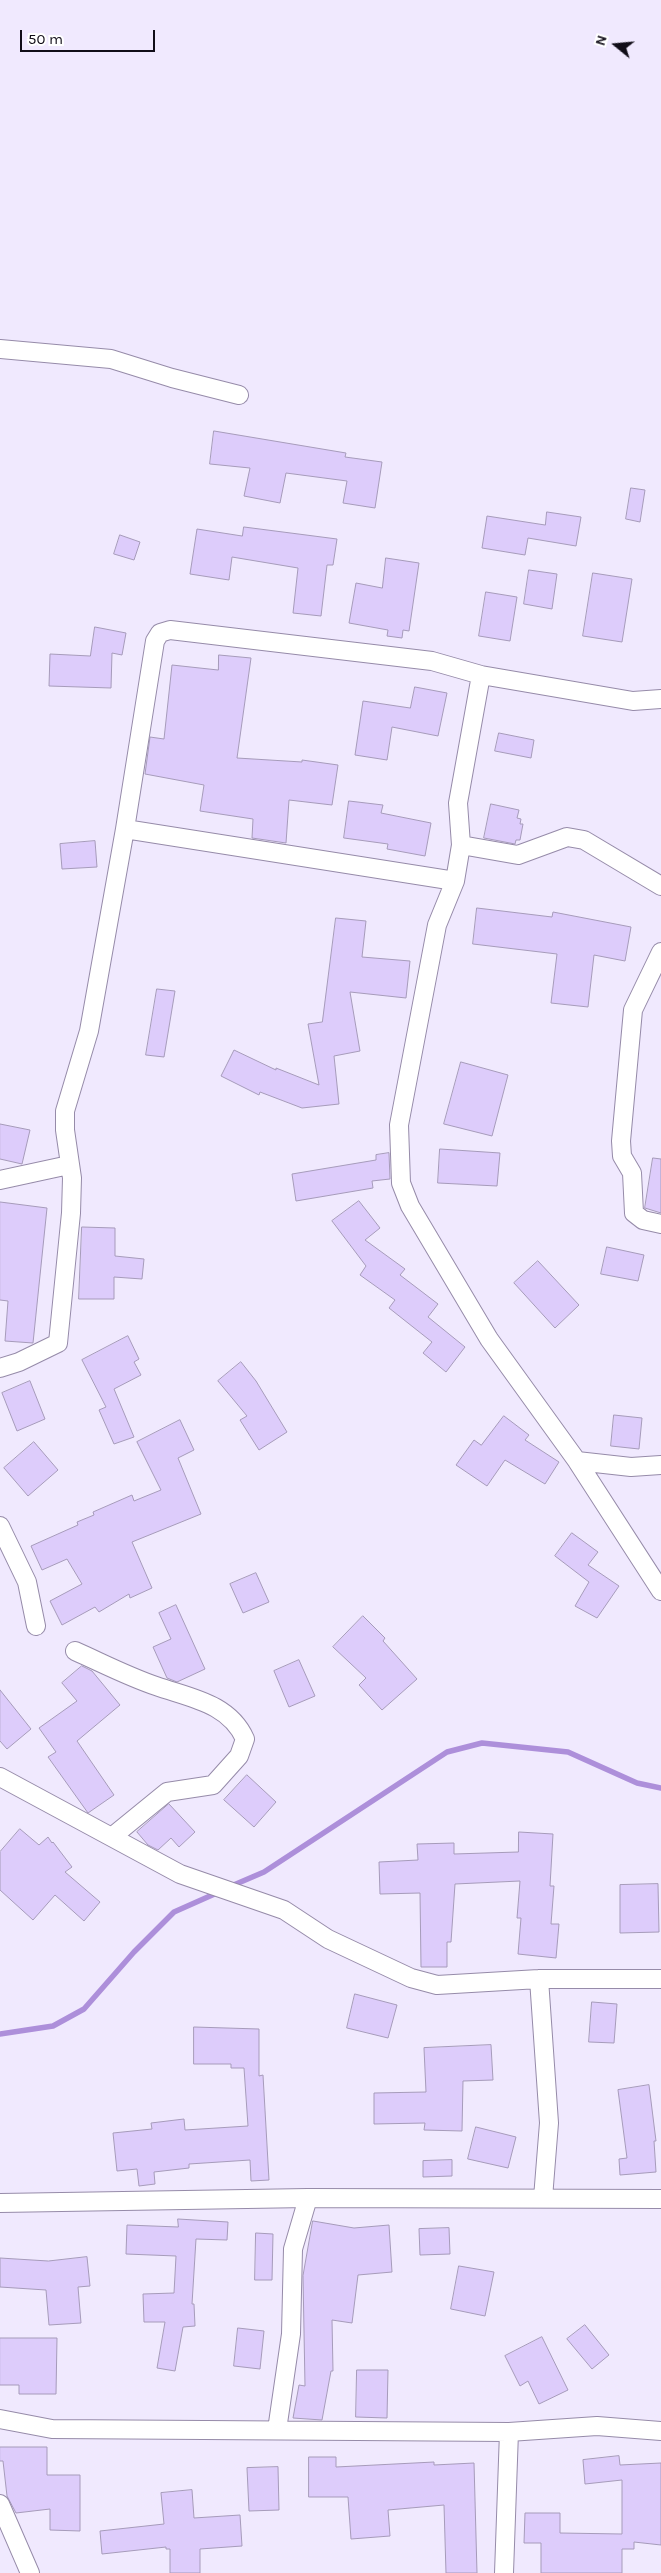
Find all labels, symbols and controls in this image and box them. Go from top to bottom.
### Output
scale bar [22,20,158,52]
north arrow [591,20,641,70]
text: 50 m [28,30,63,48]
text: N [592,33,611,48]

